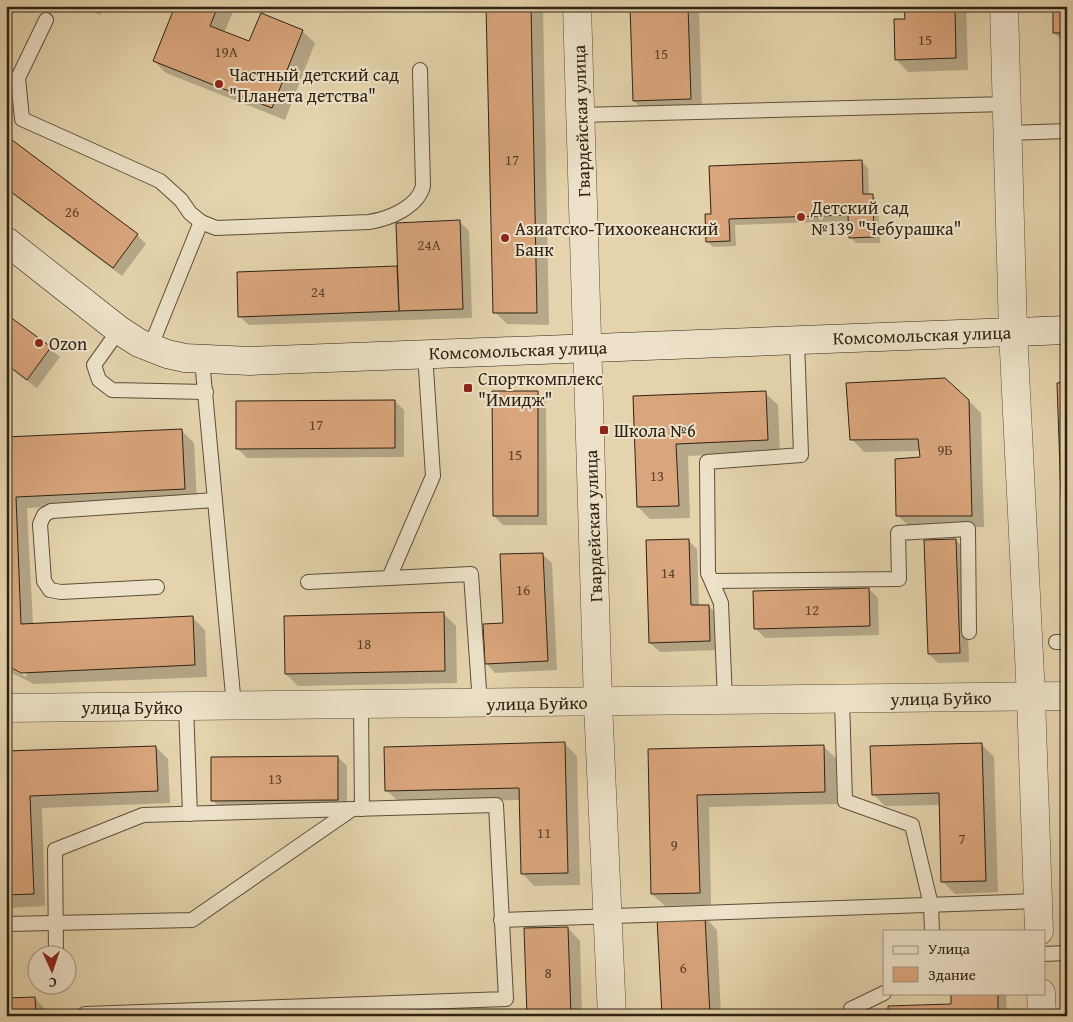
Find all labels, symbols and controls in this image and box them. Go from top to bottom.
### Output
house number: 15 [918,29,932,50]
house number: 19А [214,41,238,62]
house number: 15 [654,43,668,64]
street label: Гвардейская улица [565,44,597,198]
place label: Частный детский сад "Планета детства" [229,61,399,109]
marker: Частный детский сад "Планета детства" [213,78,225,90]
house number: 17 [505,149,519,170]
place label: Детский сад №139 "Чебурашка" [810,194,962,242]
house number: 26 [65,201,79,222]
marker: Детский сад №139 "Чебурашка" [795,211,807,223]
place label: Азиатско-Тихоокеанский Банк [515,215,719,263]
marker: Азиатско-Тихоокеанский Банк [499,232,511,244]
house number: 24А [417,234,441,255]
house number: 24 [311,281,325,302]
street label: Комсомольская улица [832,318,1012,352]
place label: Ozon [49,330,87,357]
street label: Комсомольская улица [428,333,608,367]
marker: Ozon [33,337,45,349]
place label: Спорткомплекс "Имидж" [478,365,603,413]
marker: Спорткомплекс "Имидж" [462,382,474,394]
house number: 17 [309,414,323,435]
place label: Школа №6 [614,417,696,444]
marker: Школа №6 [598,424,610,436]
house number: 9Б [937,439,953,460]
house number: 15 [508,444,522,465]
street label: Гвардейская улица [577,449,609,603]
house number: 13 [650,465,664,486]
house number: 14 [661,562,675,583]
house number: 16 [516,579,530,600]
house number: 12 [805,599,819,620]
house number: 18 [357,633,371,654]
street label: улица Буйко [889,684,992,712]
street label: улица Буйко [485,689,588,717]
street label: улица Буйко [80,694,183,721]
house number: 13 [268,768,282,789]
house number: 11 [537,822,551,843]
house number: 7 [958,828,966,849]
house number: 9 [670,834,678,855]
legend [883,930,1046,994]
text: Улица [928,938,971,959]
north arrow [28,944,78,994]
house number: 6 [679,957,687,978]
house number: 8 [544,962,552,983]
text: Здание [928,964,976,985]
text: С [48,973,57,993]

